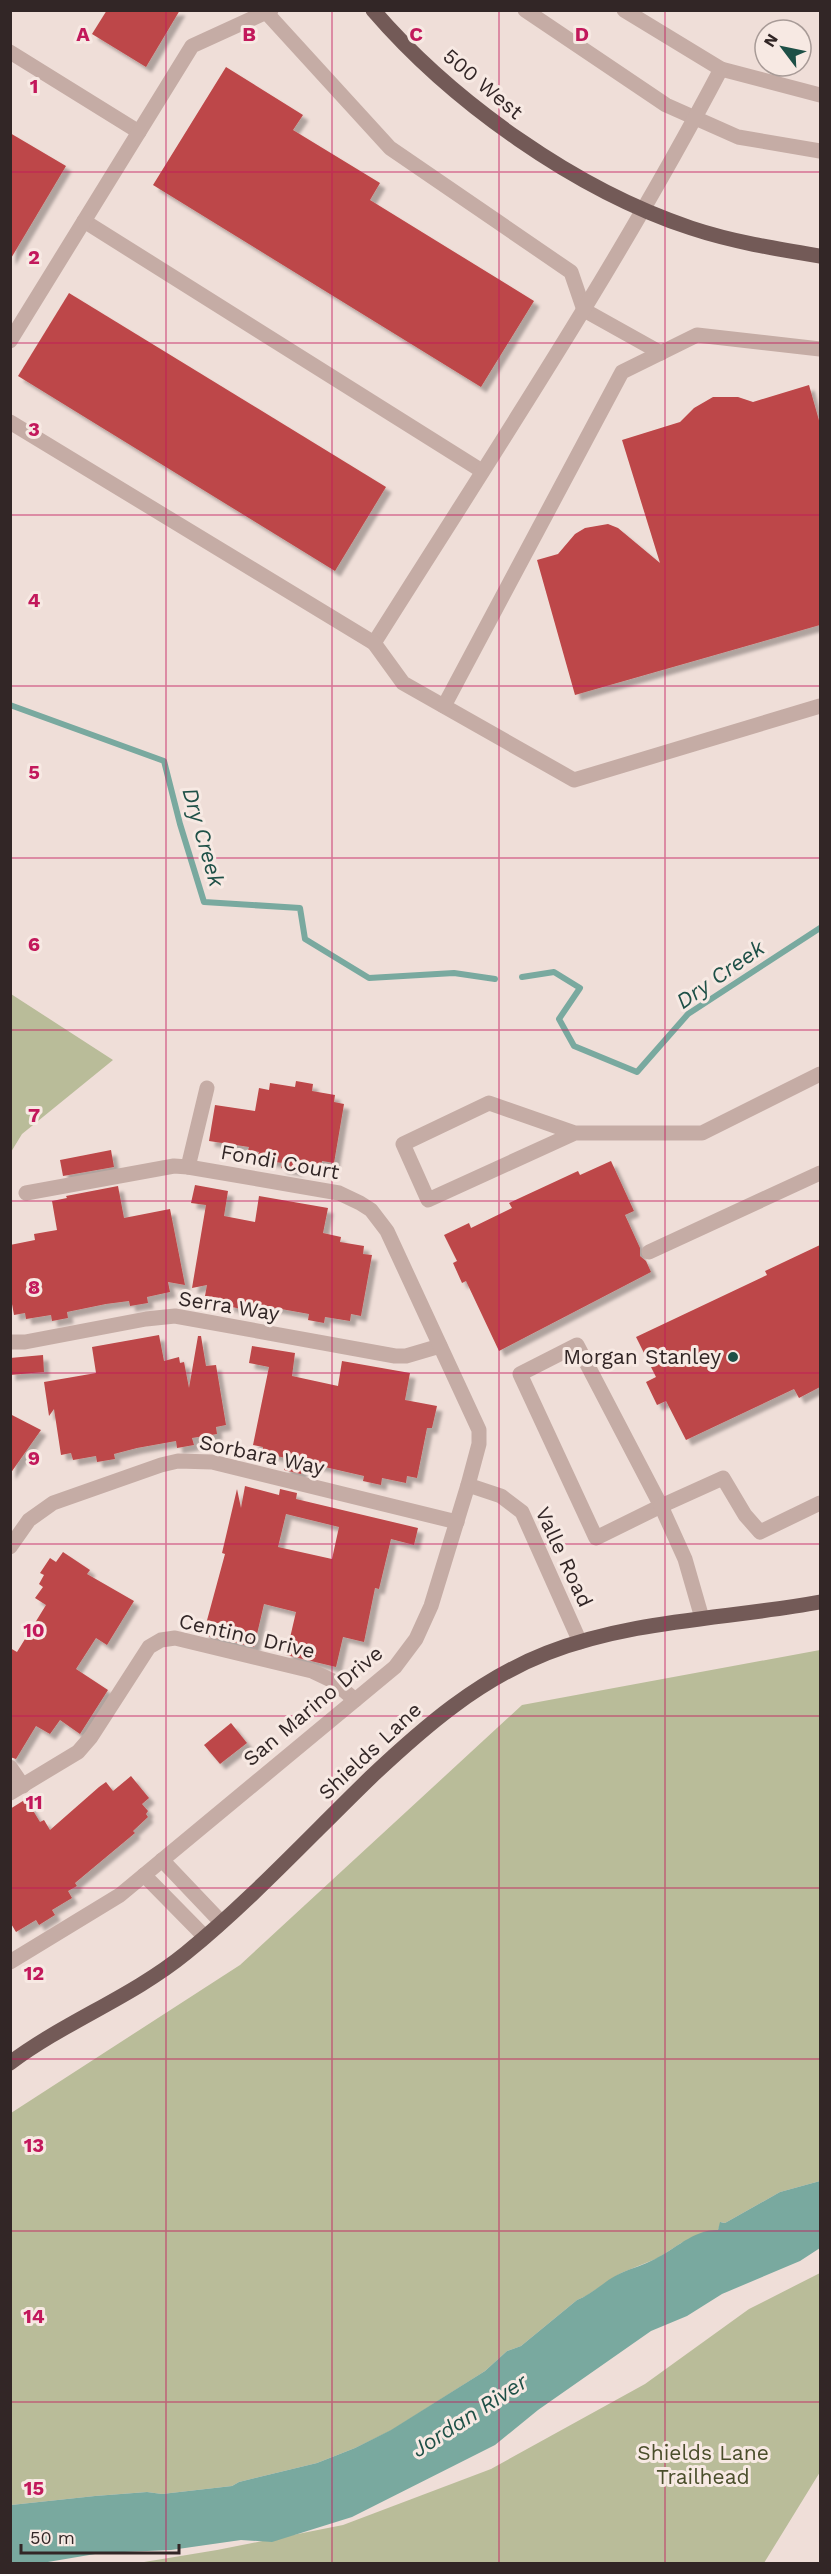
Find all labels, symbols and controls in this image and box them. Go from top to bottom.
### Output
north arrow [753,18,813,78]
text: A [76,22,90,46]
text: B [242,22,256,46]
text: C [409,22,423,46]
text: D [575,22,589,46]
text: N [760,30,782,50]
street label: 500 West [438,43,528,124]
text: 1 [30,74,38,98]
text: 2 [28,245,40,269]
text: 3 [28,417,40,441]
text: 4 [28,588,41,612]
text: 5 [28,760,40,784]
water label: Dry Creek [177,785,230,891]
text: 6 [28,932,40,956]
water label: Dry Creek [671,934,770,1014]
text: 7 [28,1103,40,1127]
street label: Fondi Court [219,1139,341,1184]
text: 8 [28,1275,40,1299]
street label: Serra Way [177,1285,282,1326]
place label: Morgan Stanley [563,1344,721,1369]
marker: Morgan Stanley [726,1350,740,1364]
street label: Sorbara Way [197,1429,327,1480]
text: 9 [28,1446,40,1470]
street label: Valle Road [530,1503,599,1611]
street label: Centino Drive [177,1608,318,1663]
text: 10 [23,1618,45,1642]
street label: San Marino Drive [238,1640,387,1771]
street label: Shields Lane [313,1697,426,1805]
text: 11 [25,1790,43,1814]
text: 12 [24,1961,44,1985]
text: 13 [24,2133,44,2157]
text: 14 [23,2304,45,2328]
water label: Jordan River [407,2368,533,2462]
park label: Shields Lane Trailhead [637,2440,769,2489]
text: 15 [24,2476,44,2500]
scale bar [21,2517,178,2555]
text: 50 m [30,2527,75,2548]

